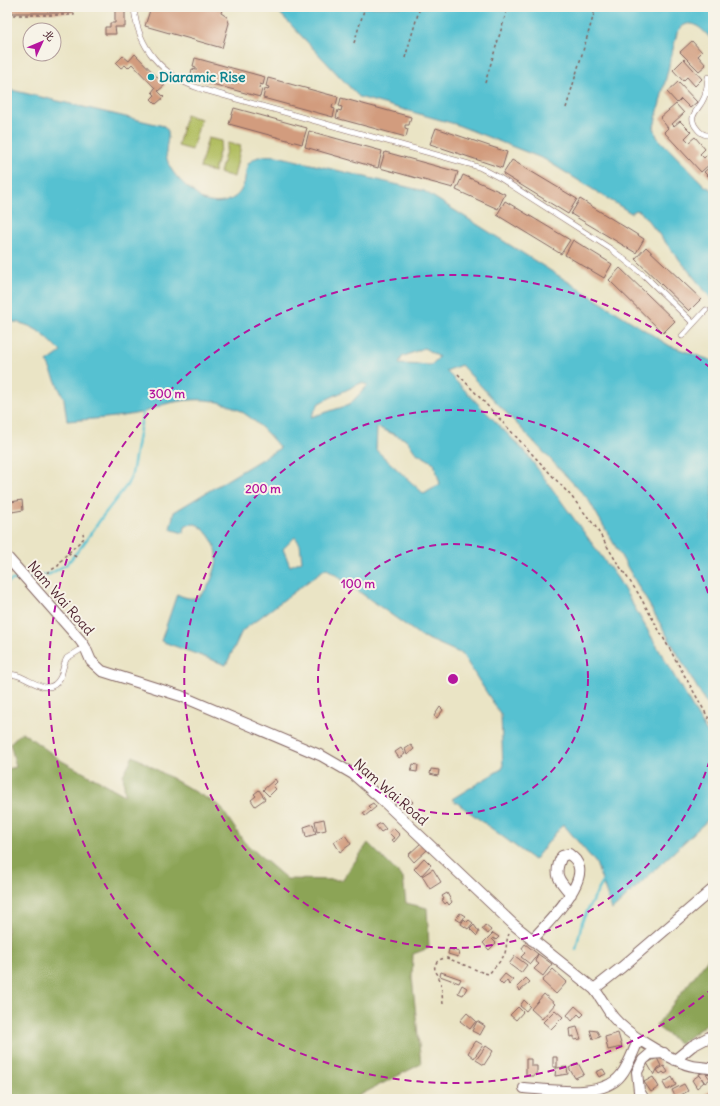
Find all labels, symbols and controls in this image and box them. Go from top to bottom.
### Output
north arrow [22,22,62,62]
text: 北 [40,26,58,44]
place label: Diaramic Rise [159,68,246,86]
marker: Diaramic Rise [146,72,156,82]
text: 300 m [149,386,185,401]
text: 200 m [245,481,281,496]
street label: Nam Wai Road [24,557,98,639]
text: 100 m [341,576,375,591]
centre of rings [446,672,460,686]
street label: Nam Wai Road [350,755,432,829]

